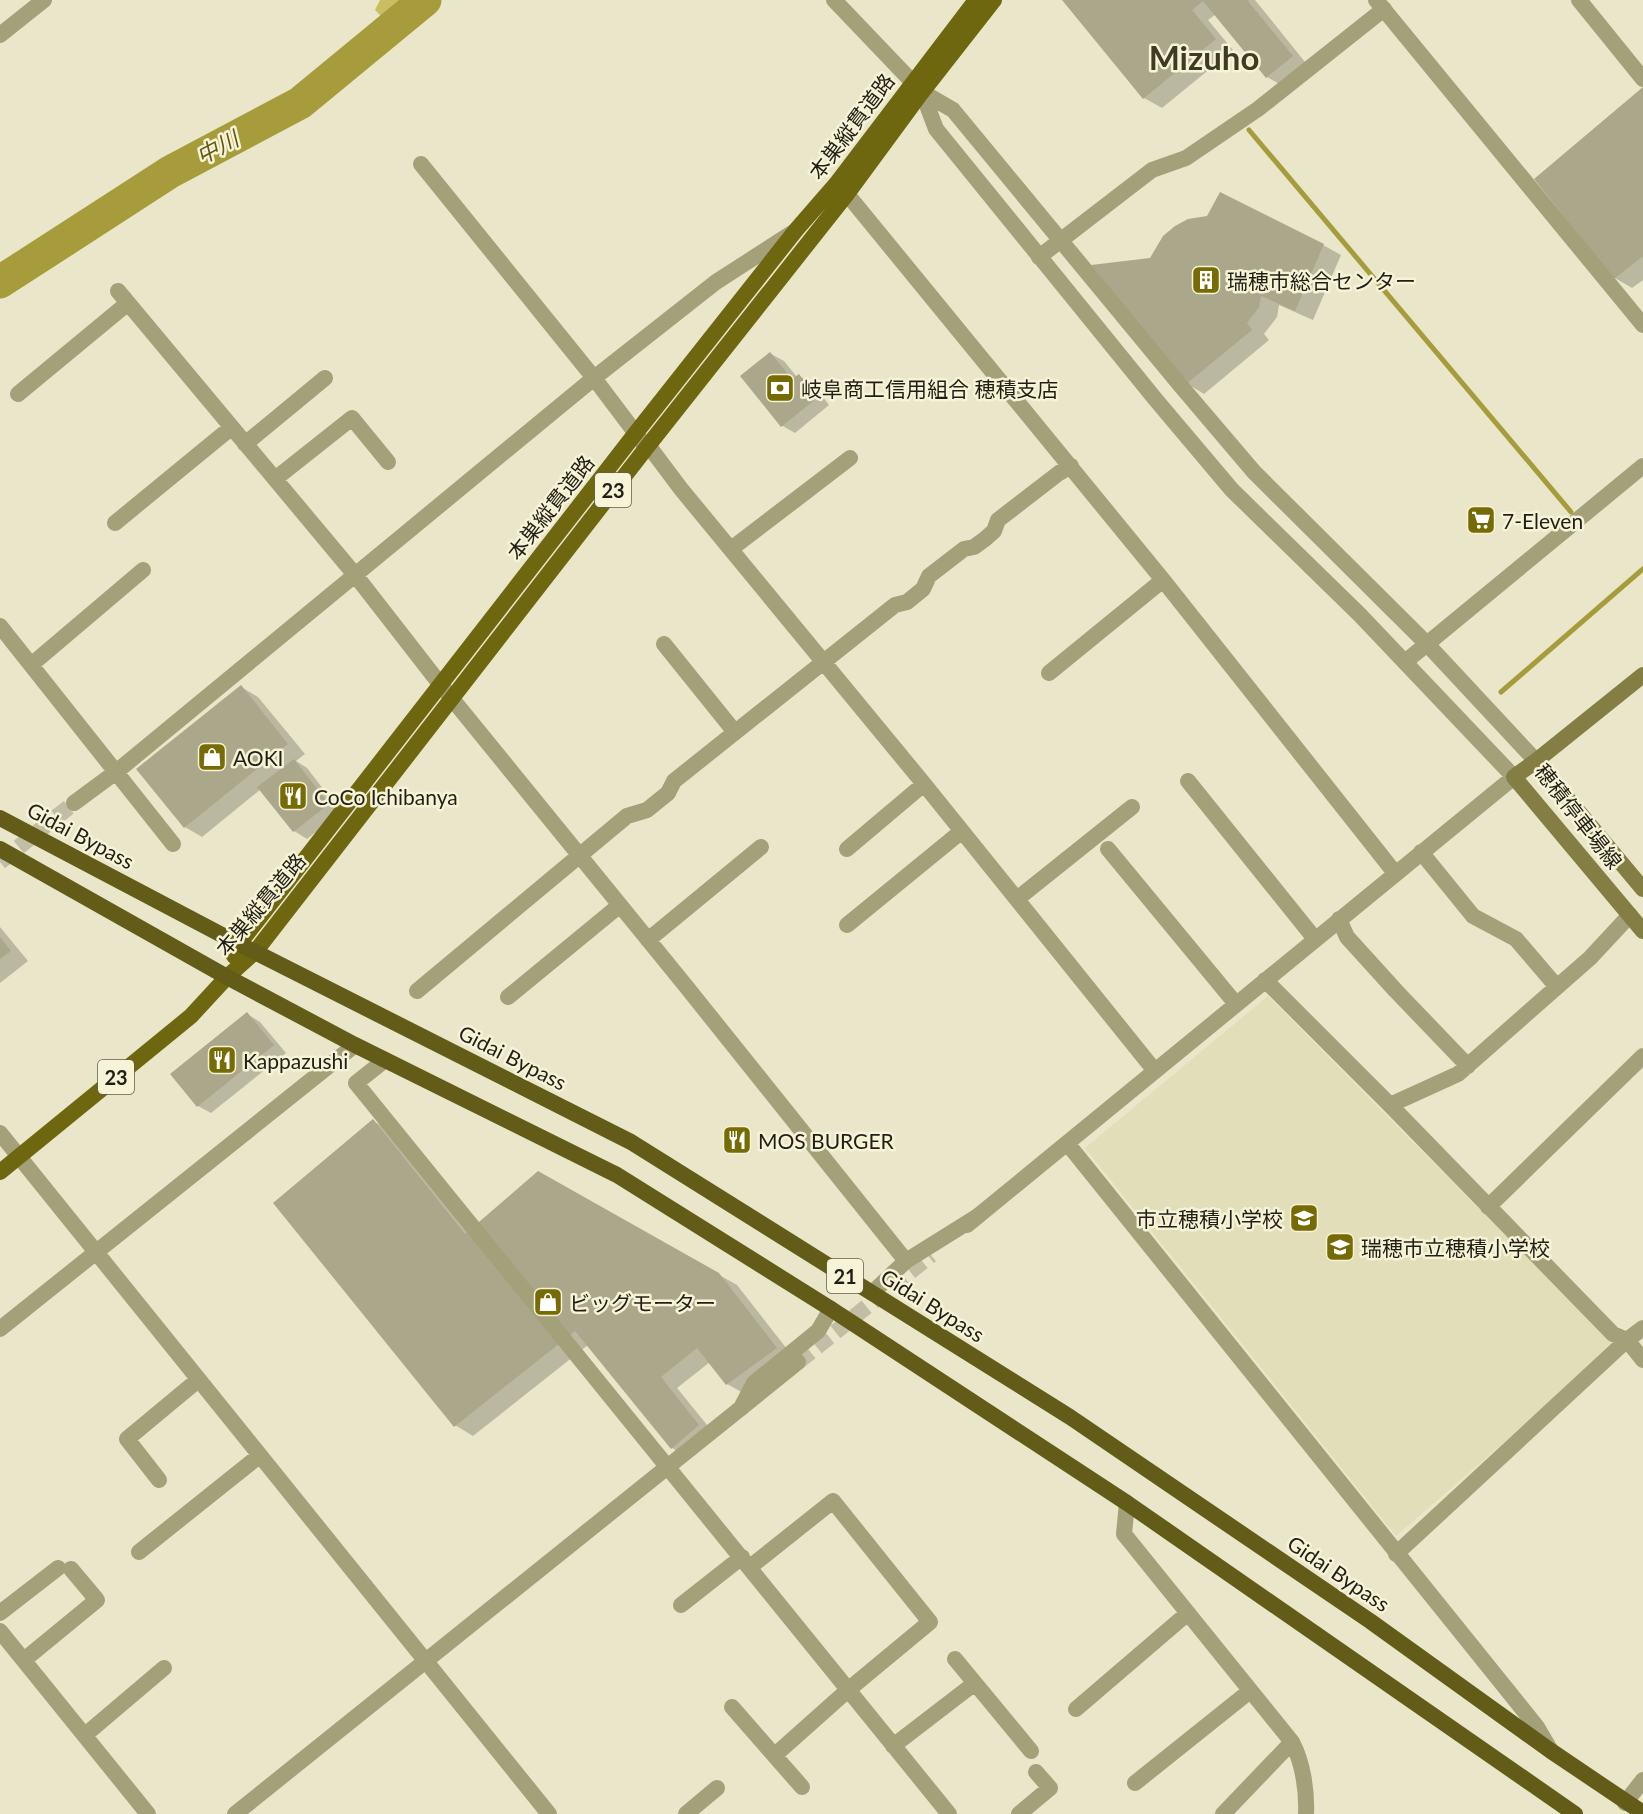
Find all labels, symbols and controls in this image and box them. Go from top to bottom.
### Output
district label: Mizuho [1149,37,1259,77]
street label: 本巣縦貫道路 [803,68,899,184]
water label: 中川 [191,124,245,169]
building icon: 瑞穂市総合センター [1190,264,1222,296]
place label: 瑞穂市総合センター [1227,268,1416,293]
bank icon: 岐阜商工信用組合 穂積支店 [764,372,796,404]
place label: 岐阜商工信用組合 穂積支店 [801,376,1058,401]
street label: 本巣縦貫道路 [501,450,599,564]
road number: 23 [595,473,631,507]
supermarket icon: 7-Eleven [1465,504,1497,536]
place label: 7-Eleven [1502,508,1583,533]
shop icon: AOKI [196,741,228,773]
place label: AOKI [233,745,283,770]
street label: 穂積停車場線 [1530,759,1628,873]
restaurant icon: CoCo Ichibanya [277,780,309,812]
place label: CoCo Ichibanya [314,784,458,809]
street label: Gidai Bypass [23,796,139,874]
street label: 本巣縦貫道路 [210,848,310,960]
street label: Gidai Bypass [455,1019,571,1095]
restaurant icon: Kappazushi [206,1044,238,1076]
place label: Kappazushi [243,1048,348,1073]
road number: 23 [98,1060,134,1094]
restaurant icon: MOS BURGER [721,1124,753,1156]
place label: MOS BURGER [758,1128,895,1153]
school or university icon: 市立穂積小学校 [1288,1202,1320,1234]
place label: 市立穂積小学校 [1136,1206,1283,1231]
school or university icon: 瑞穂市立穂積小学校 [1324,1231,1356,1263]
place label: 瑞穂市立穂積小学校 [1361,1235,1550,1260]
road number: 21 [827,1259,863,1293]
street label: Gidai Bypass [877,1263,989,1347]
shop icon: ビッグモーター [532,1286,564,1318]
place label: ビッグモーター [569,1290,716,1315]
street label: Gidai Bypass [1283,1530,1395,1616]

